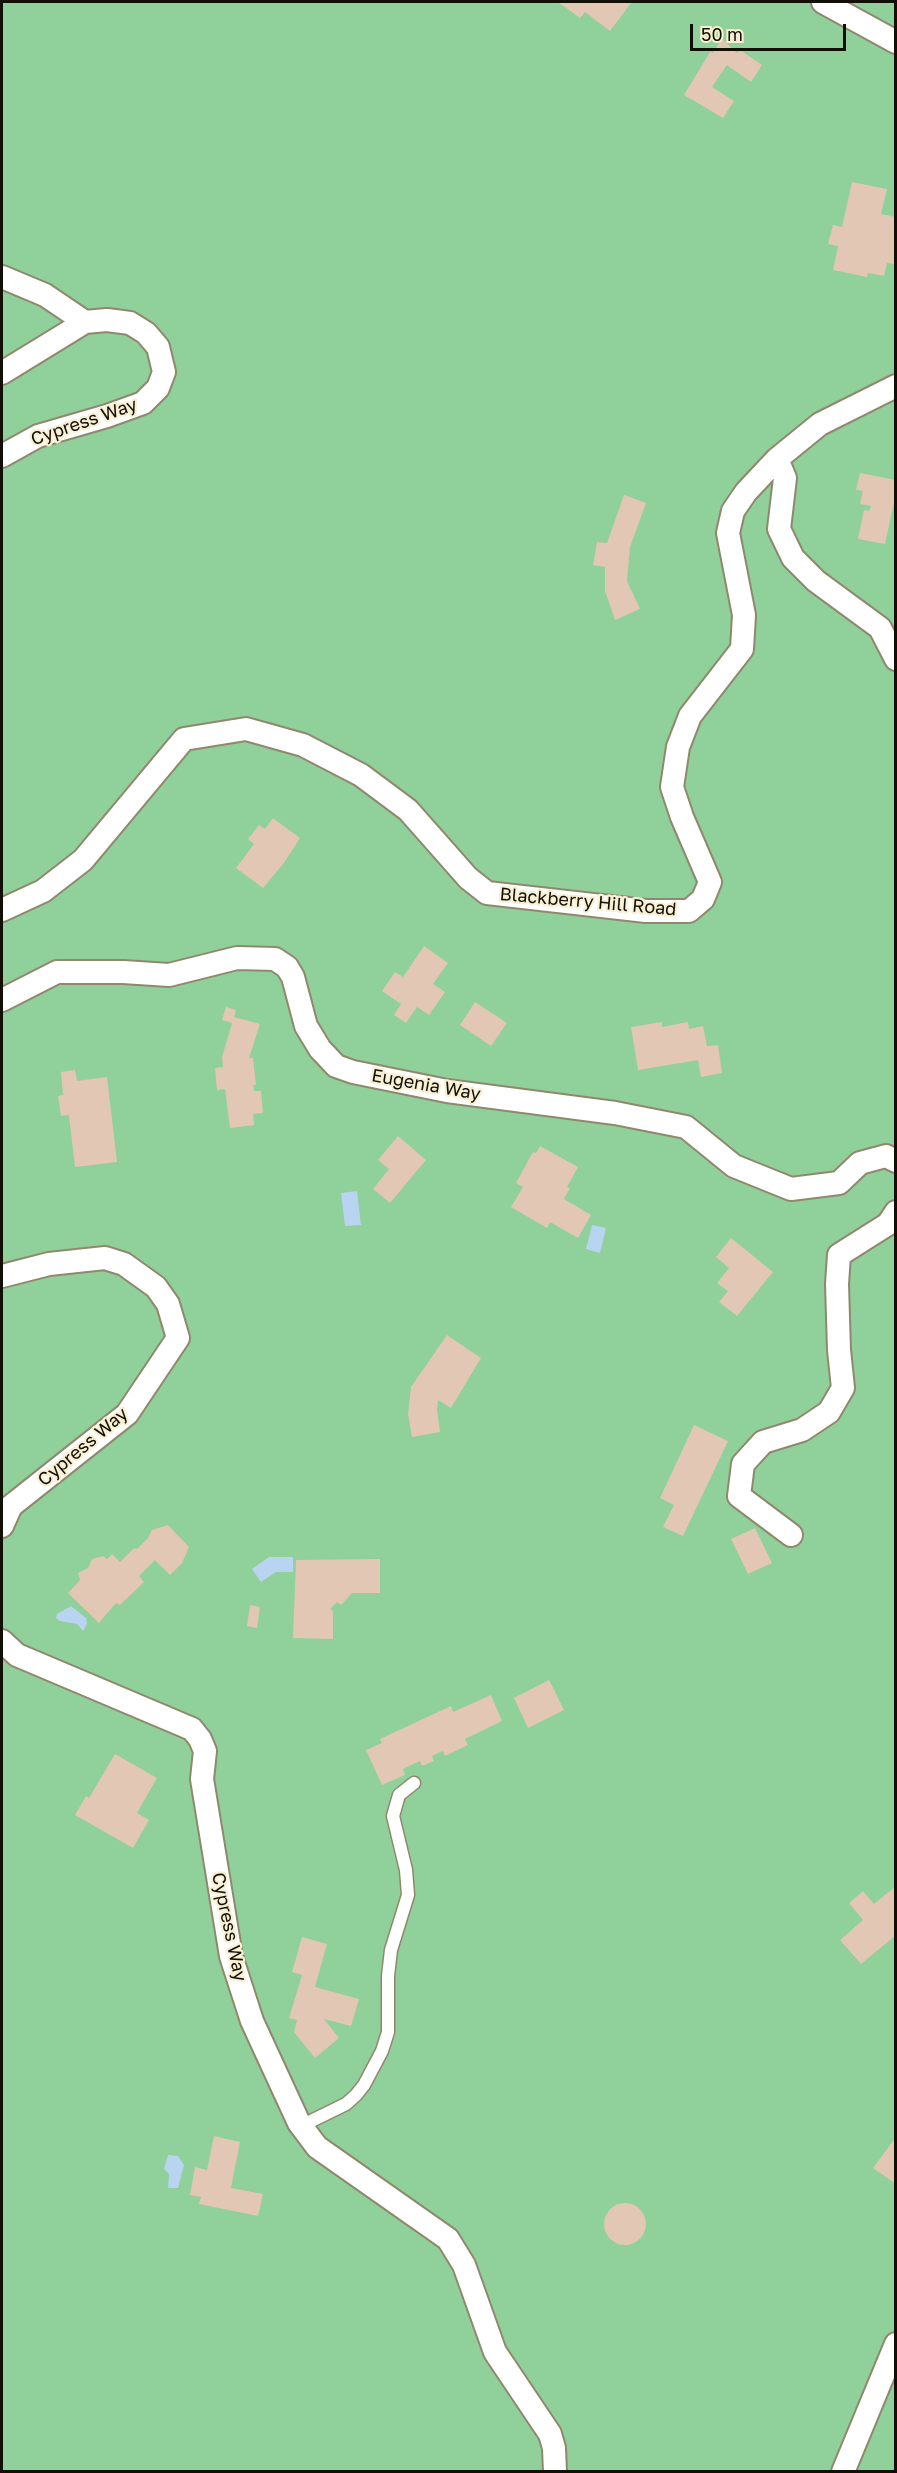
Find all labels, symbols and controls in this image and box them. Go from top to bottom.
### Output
scale bar [693,12,849,50]
text: 50 m [701,23,743,45]
street label: Cypress Way [28,394,140,450]
street label: Blackberry Hill Road [499,884,677,920]
street label: Eugenia Way [370,1065,482,1105]
street label: Cypress Way [34,1403,132,1491]
street label: Cypress Way [207,1871,251,1983]

